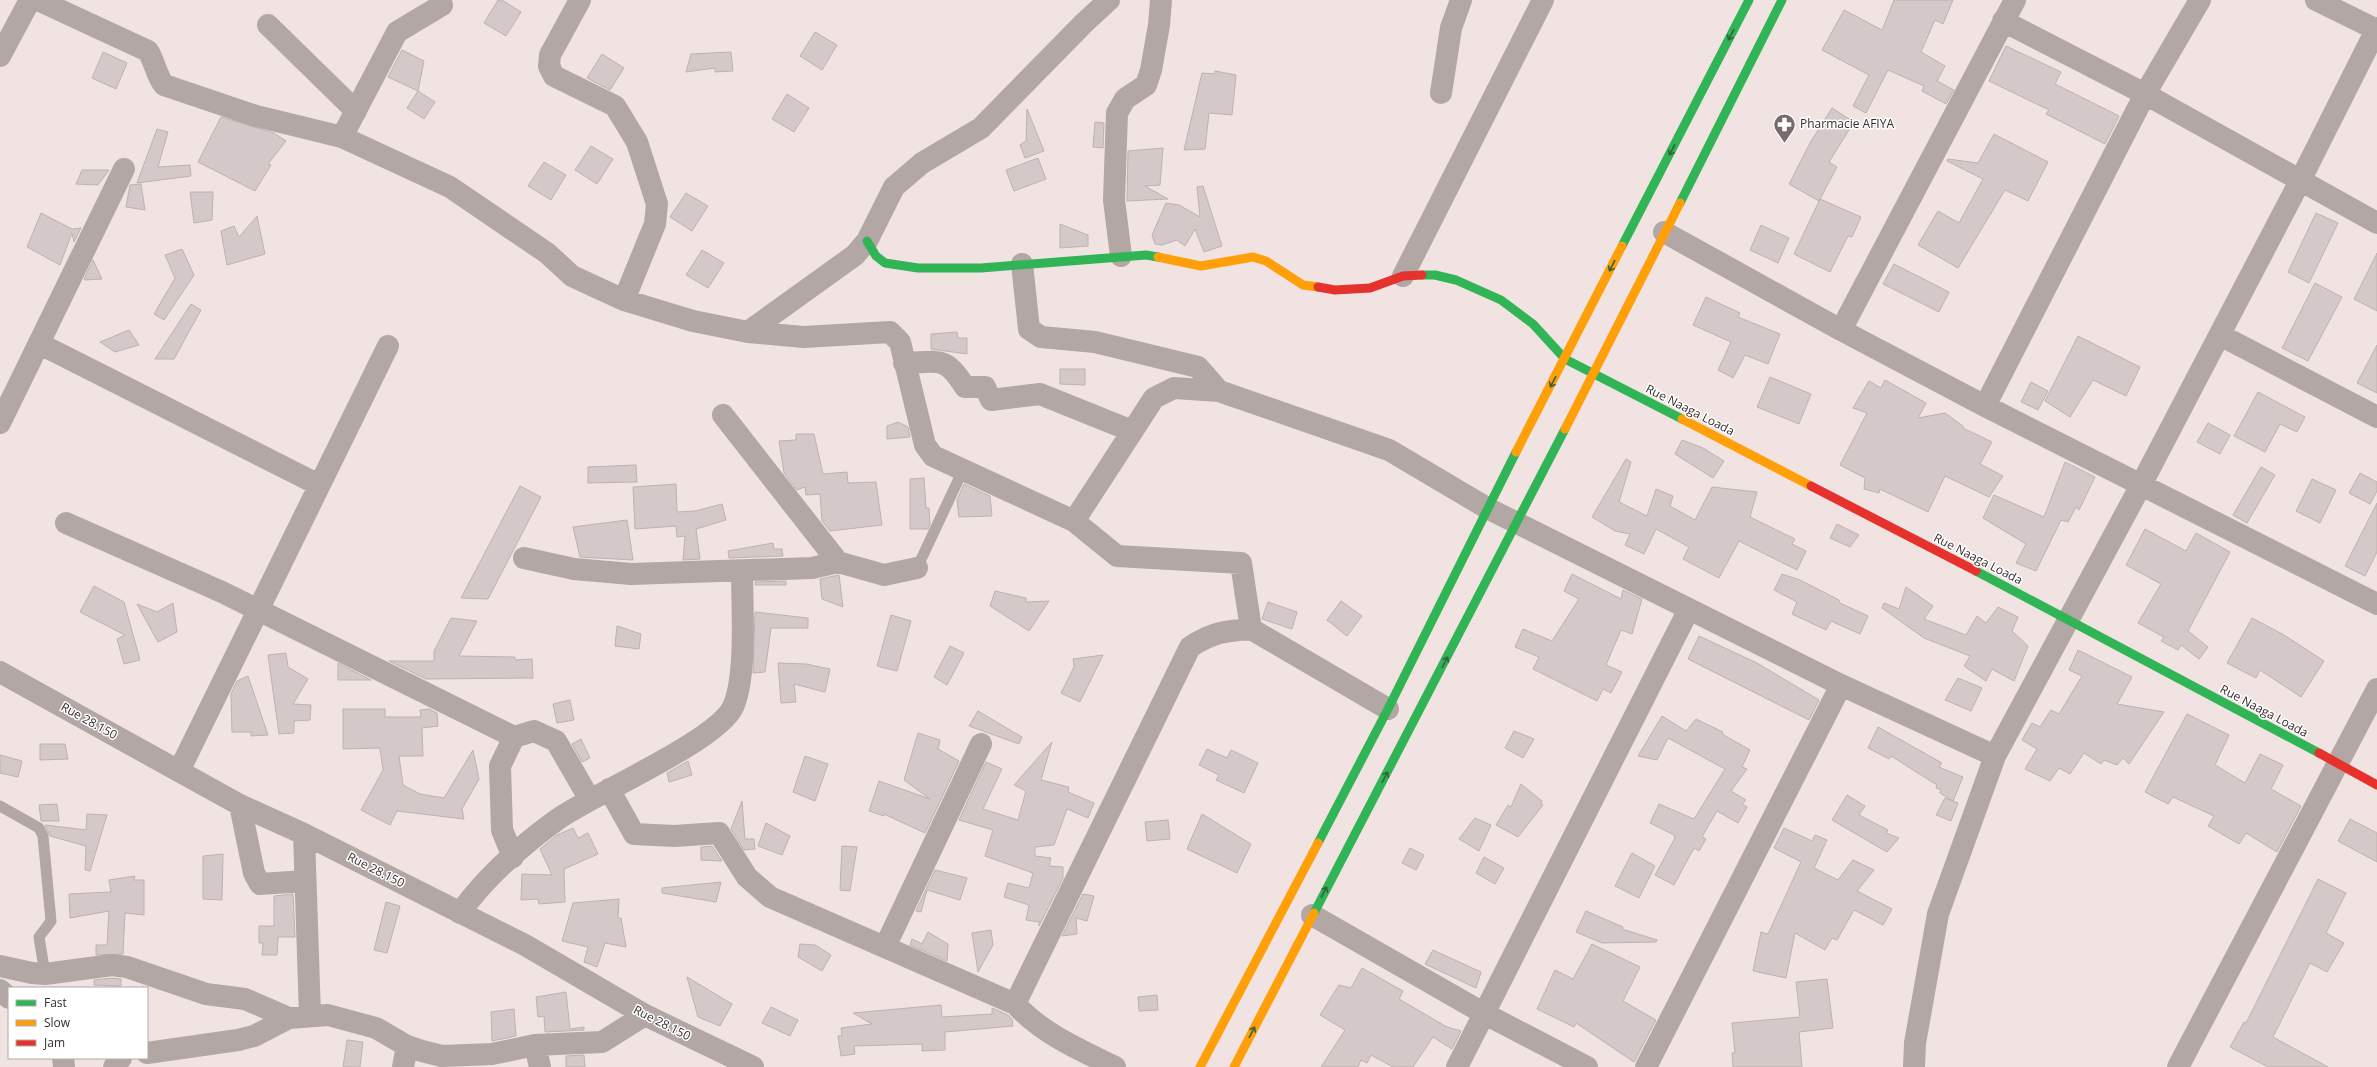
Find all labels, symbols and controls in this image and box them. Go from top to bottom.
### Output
one-way arrow [1727,28,1734,40]
pharmacy icon: Pharmacie AFIYA [1771,111,1797,144]
place label: Pharmacie AFIYA [1800,115,1894,132]
one-way arrow [1667,144,1675,156]
one-way arrow [1608,260,1616,272]
one-way arrow [1549,376,1556,388]
street label: Rue Naaga Loada [1643,380,1738,439]
street label: Rue Naaga Loada [1931,529,2026,588]
one-way arrow [1442,656,1449,668]
street label: Rue Naaga Loada [2217,680,2311,741]
street label: Rue 28.150 [58,698,121,743]
one-way arrow [1381,771,1389,783]
street label: Rue 28.150 [345,848,408,891]
one-way arrow [1321,886,1328,898]
legend [8,987,148,1059]
text: Fast [44,994,67,1011]
street label: Rue 28.150 [631,1001,694,1044]
text: Slow [44,1014,71,1031]
one-way arrow [1249,1027,1256,1039]
text: Jam [43,1034,65,1051]

